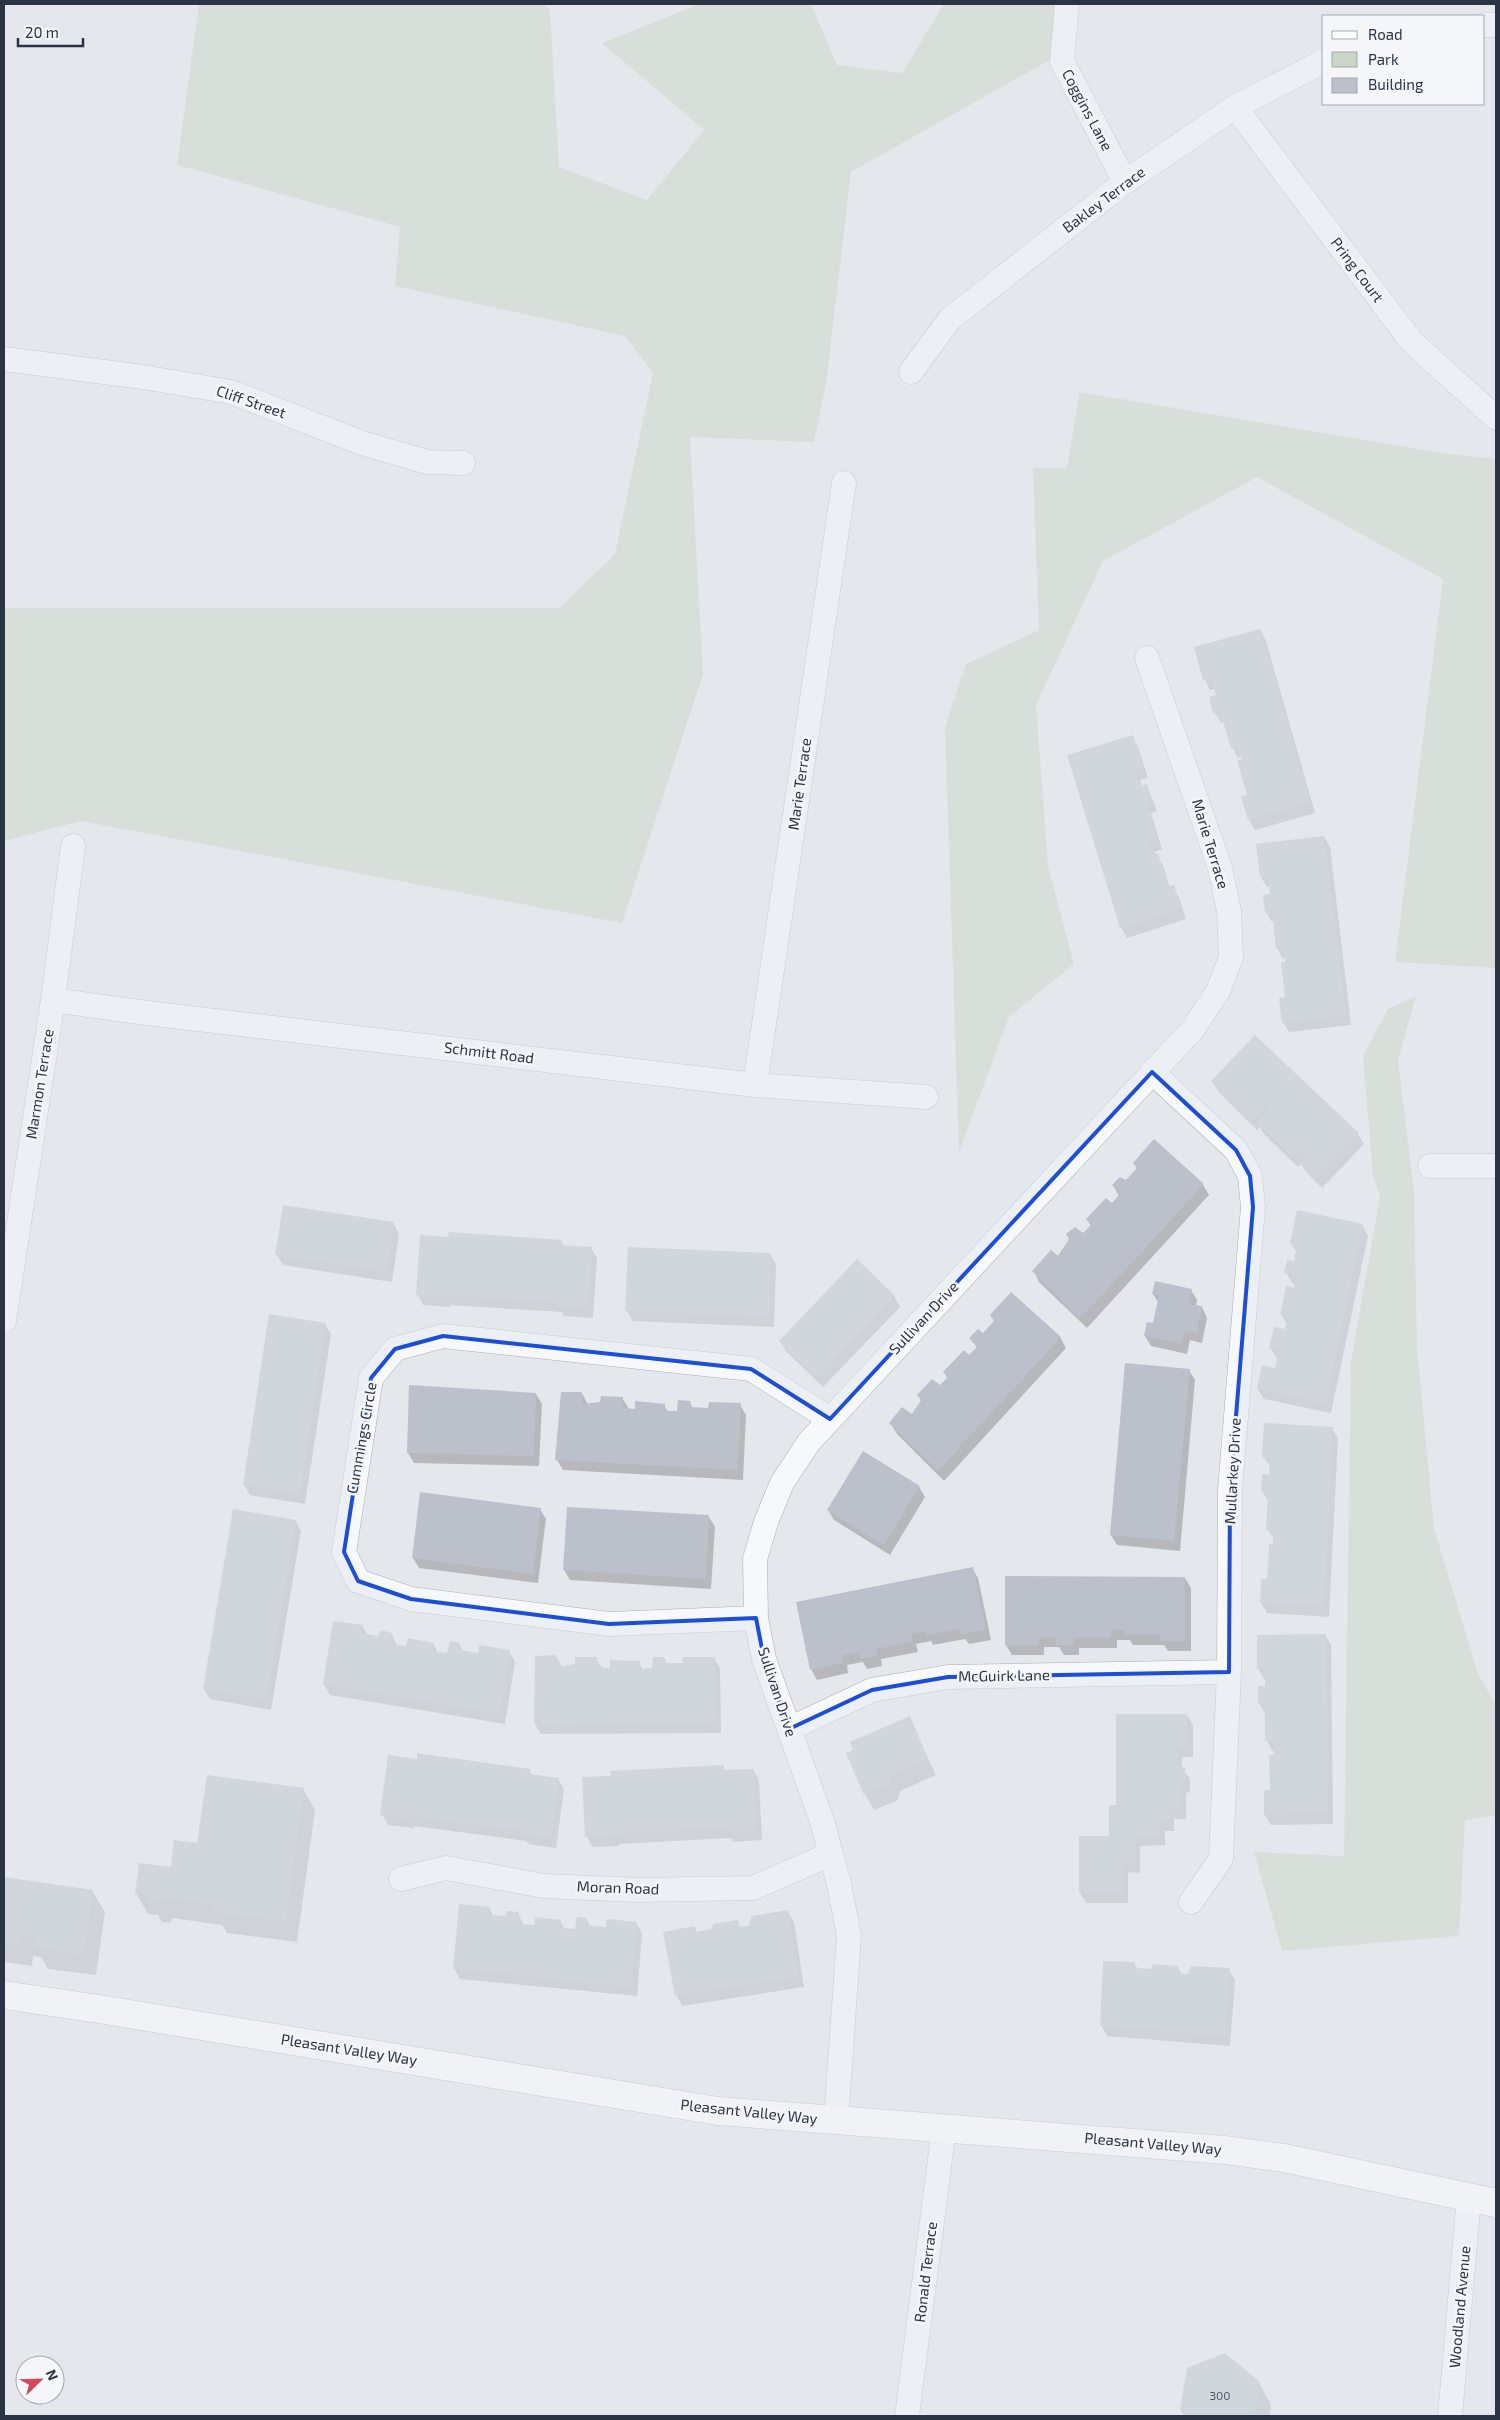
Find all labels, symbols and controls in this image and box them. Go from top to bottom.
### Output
scale bar [18,15,82,47]
legend [1322,15,1485,105]
text: 20 m [25,23,59,41]
text: Road [1368,25,1403,43]
text: Park [1368,50,1399,68]
street label: Coggins Lane [1059,66,1117,153]
text: Building [1368,75,1424,93]
street label: Bakley Terrace [1058,162,1148,236]
street label: Pring Court [1328,233,1388,306]
street label: Cliff Street [214,381,289,421]
street label: Marie Terrace [784,737,814,831]
street label: Marie Terrace [1189,797,1233,891]
street label: Marmon Terrace [21,1027,57,1140]
street label: Schmitt Road [443,1038,535,1066]
street label: Sullivan Drive [885,1277,962,1358]
street label: Cummings Circle [342,1381,380,1495]
street label: Mullarkey Drive [1220,1417,1244,1525]
street label: Sullivan Drive [755,1644,801,1739]
street label: McGuirk Lane [958,1665,1050,1685]
street label: Moran Road [576,1877,660,1897]
street label: Pleasant Valley Way [280,2029,419,2069]
street label: Pleasant Valley Way [680,2095,819,2127]
street label: Pleasant Valley Way [1084,2128,1223,2158]
street label: Ronald Terrace [910,2220,940,2323]
street label: Woodland Avenue [1445,2245,1473,2369]
north arrow [15,2355,65,2405]
text: N [43,2367,62,2383]
house number: 300 [1209,2388,1231,2402]

